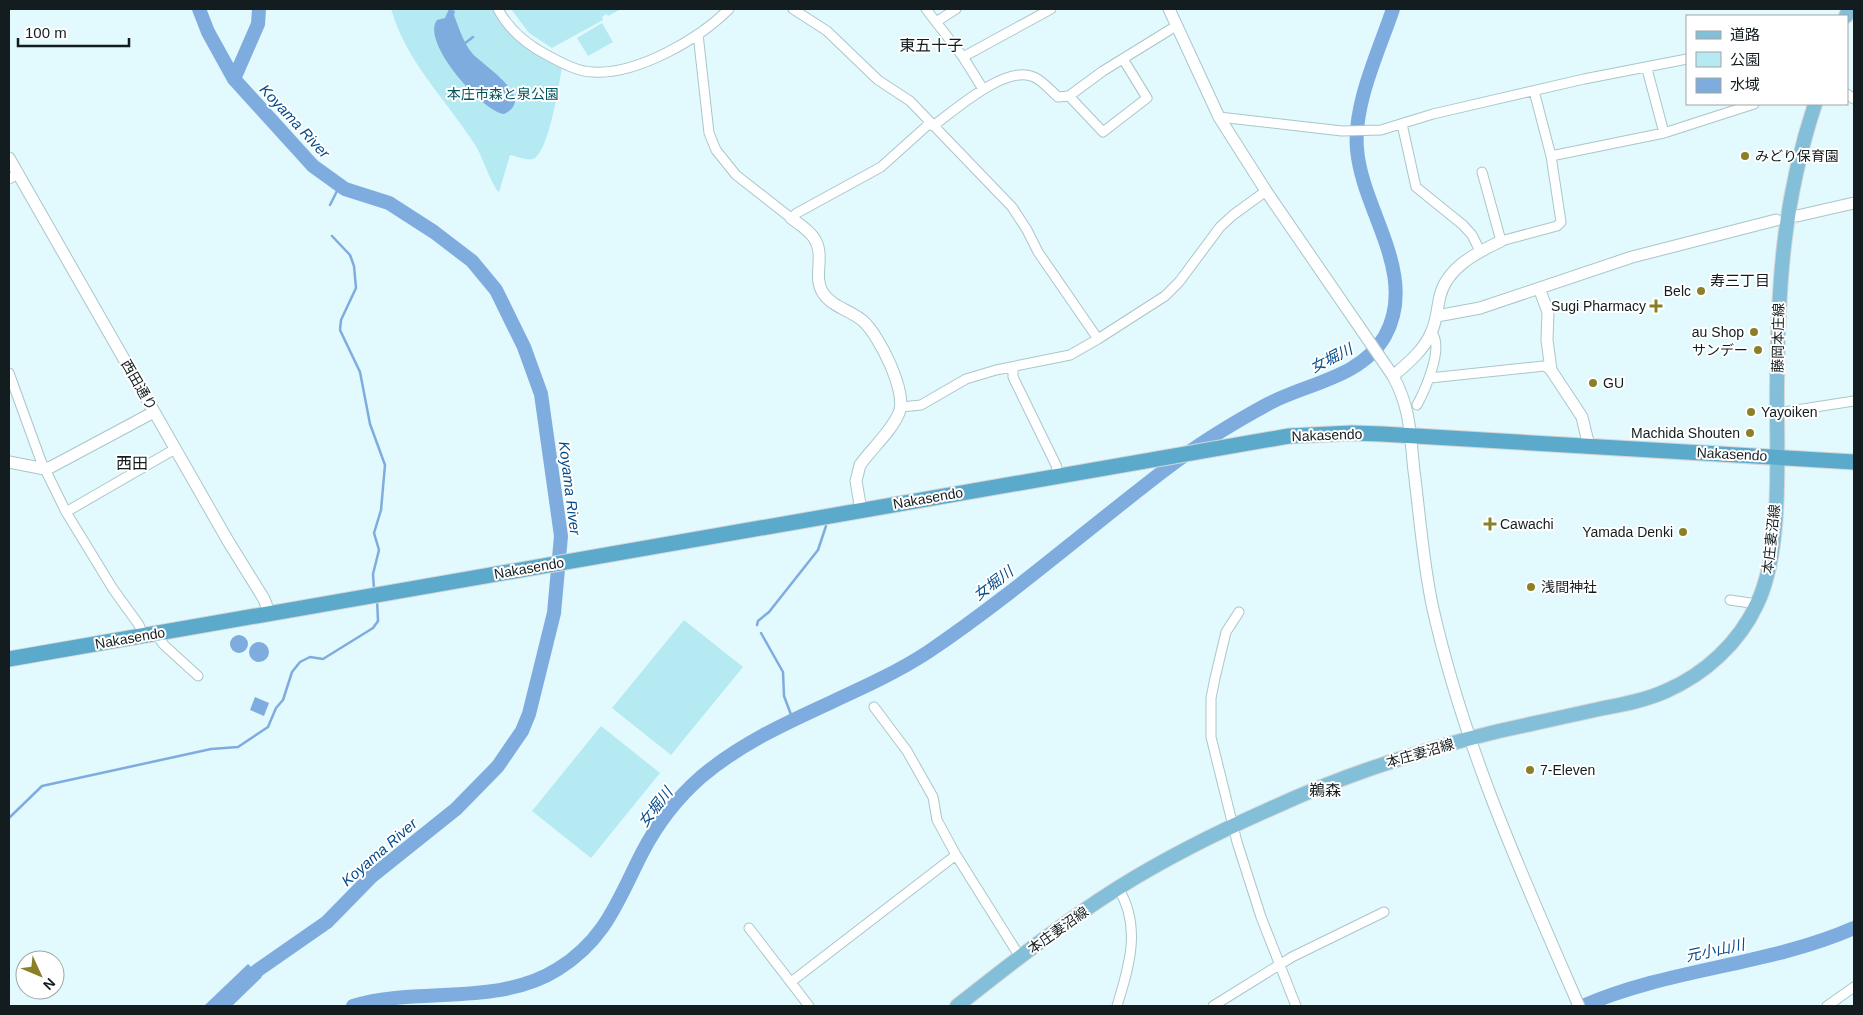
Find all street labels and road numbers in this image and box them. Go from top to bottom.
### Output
street label: 藤岡本庄線 [1769,303,1787,373]
street label: 西田通り [118,357,160,413]
street label: Nakasendo [1291,426,1363,444]
street label: Nakasendo [1696,444,1768,464]
street label: Nakasendo [892,484,964,512]
street label: 本庄妻沼線 [1759,503,1783,575]
street label: Nakasendo [493,554,565,582]
street label: Nakasendo [94,624,166,652]
street label: 本庄妻沼線 [1384,736,1456,770]
street label: 本庄妻沼線 [1025,903,1091,957]

